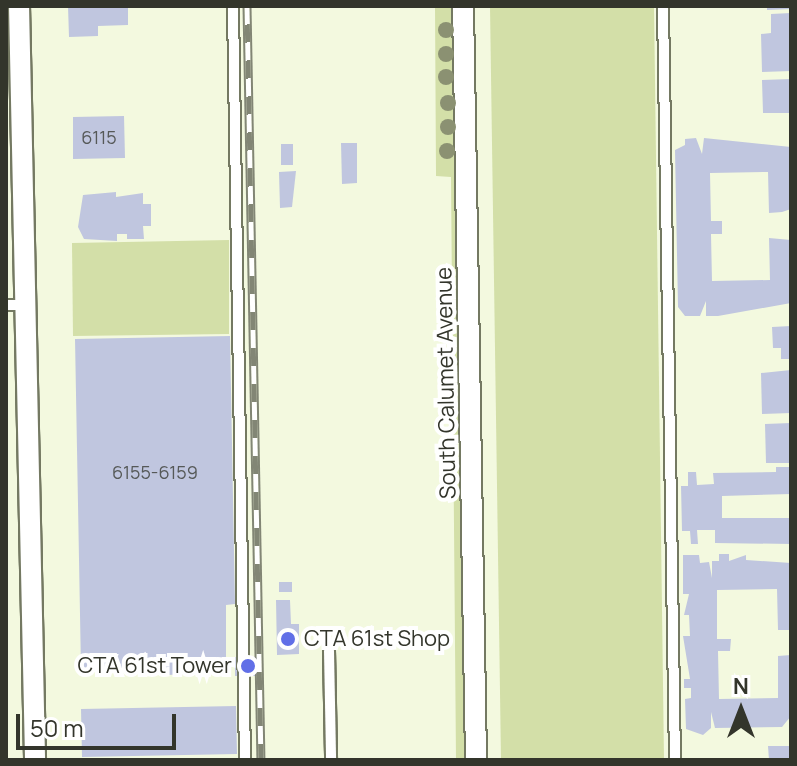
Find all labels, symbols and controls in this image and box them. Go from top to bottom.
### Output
house number: 6115 [81,126,117,148]
street label: South Calumet Avenue [431,267,461,499]
house number: 6155-6159 [112,461,198,483]
place label: CTA 61st Shop [304,626,450,652]
marker: CTA 61st Shop [279,630,297,648]
place label: CTA 61st Tower [77,653,232,679]
marker: CTA 61st Tower [239,657,257,675]
north arrow [701,670,781,750]
text: N [733,671,749,701]
scale bar [20,698,180,748]
text: 50 m [30,711,84,744]

